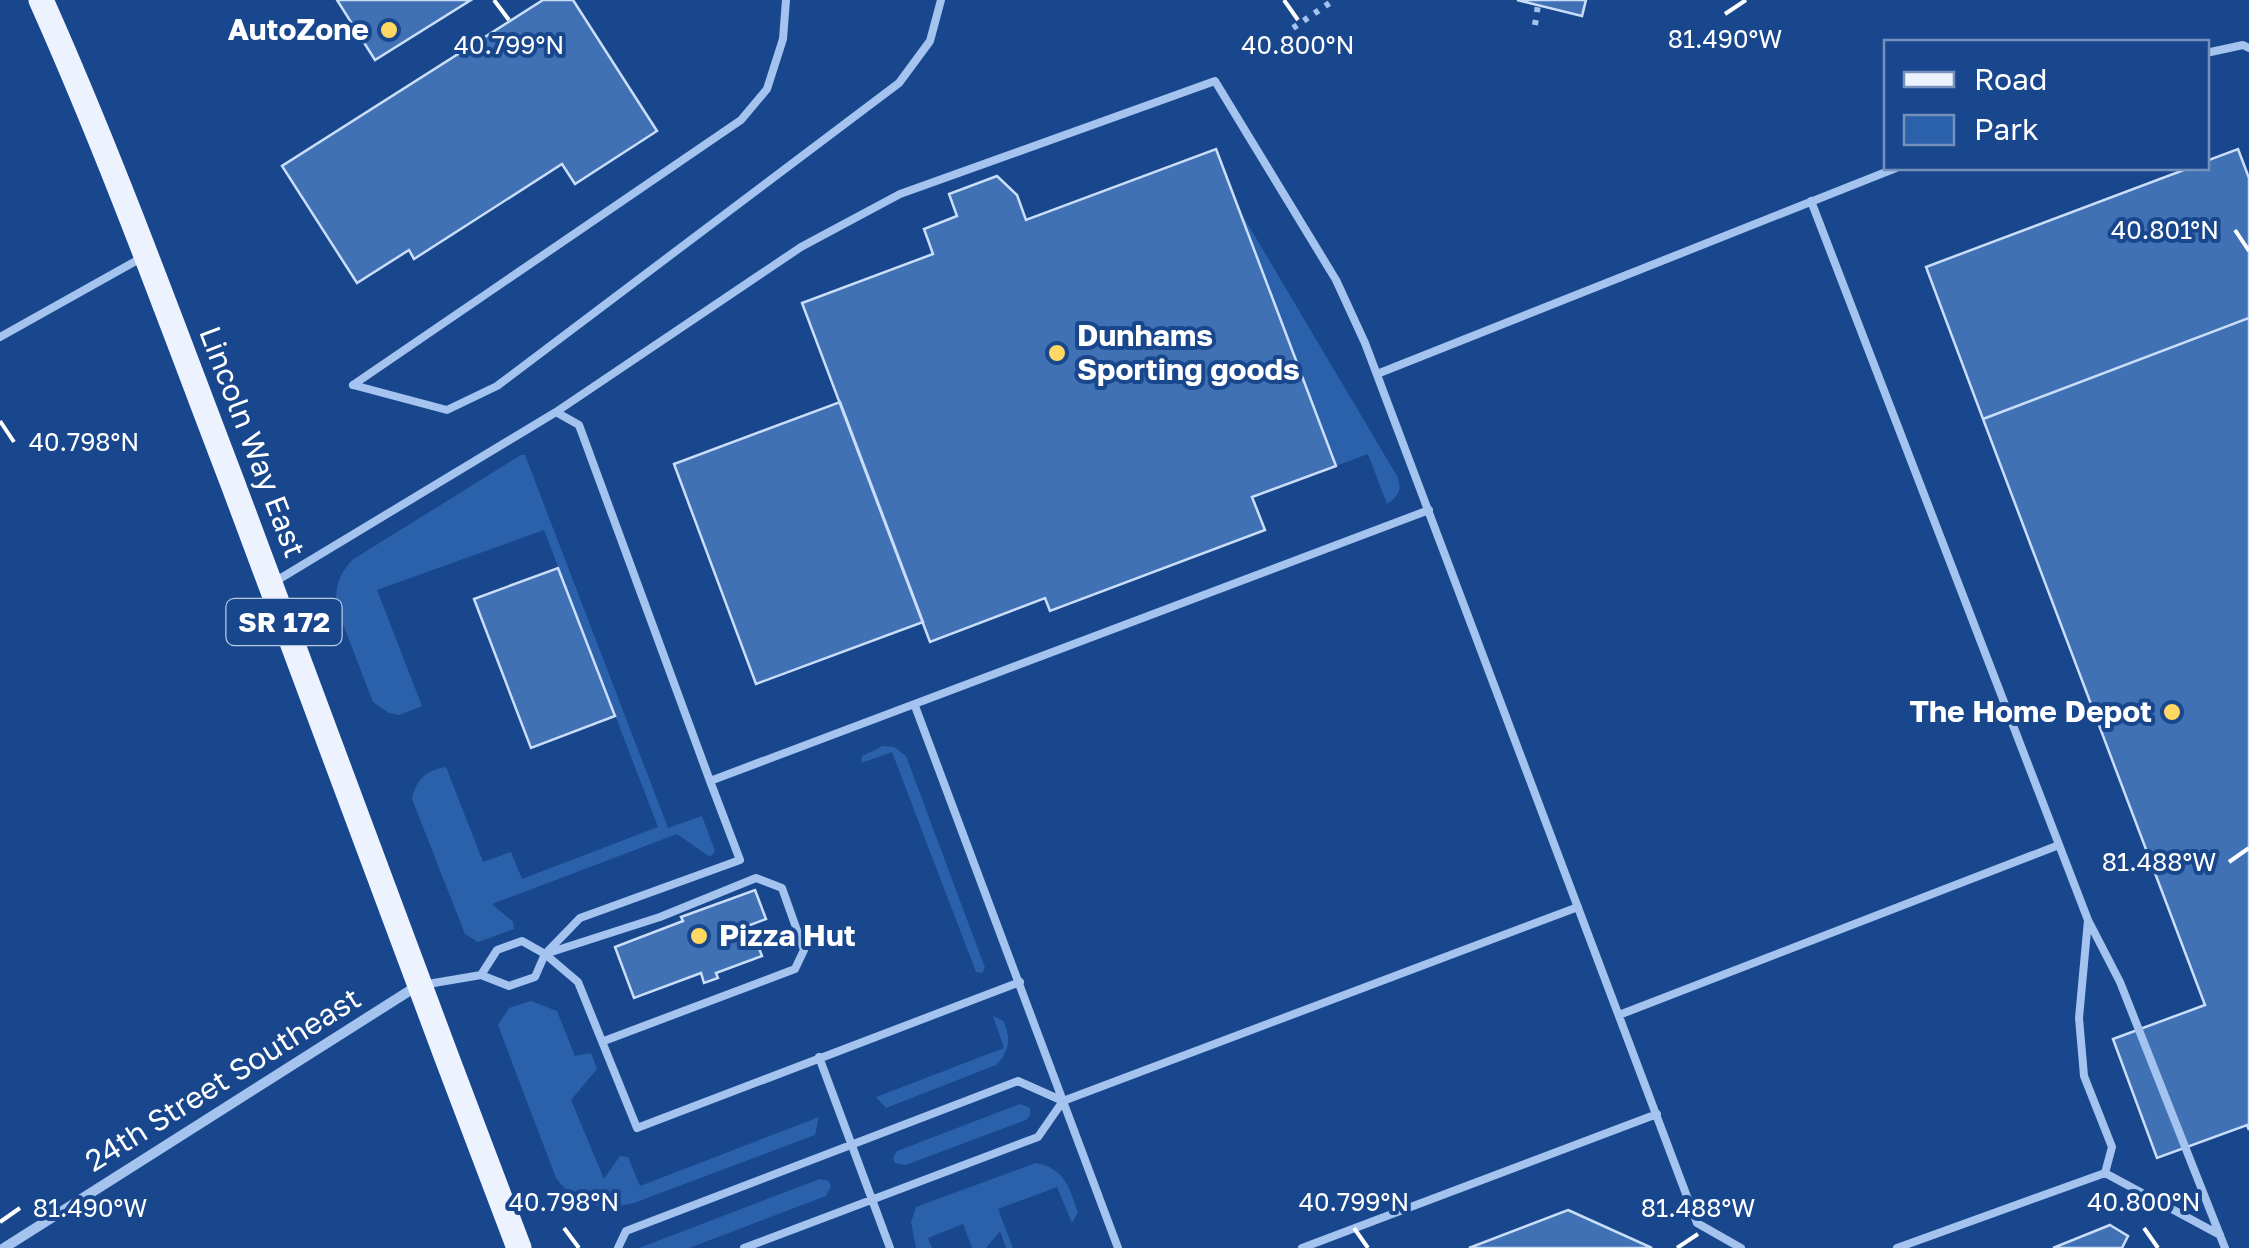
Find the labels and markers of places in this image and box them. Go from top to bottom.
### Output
place label: AutoZone [228,11,369,47]
marker: AutoZone [378,19,400,41]
place label: Dunhams Sporting goods [1077,317,1300,387]
marker: Dunhams Sporting goods [1046,342,1068,364]
place label: The Home Depot [1909,693,2152,729]
marker: The Home Depot [2161,701,2183,723]
place label: Pizza Hut [719,917,856,953]
marker: Pizza Hut [688,925,710,947]

